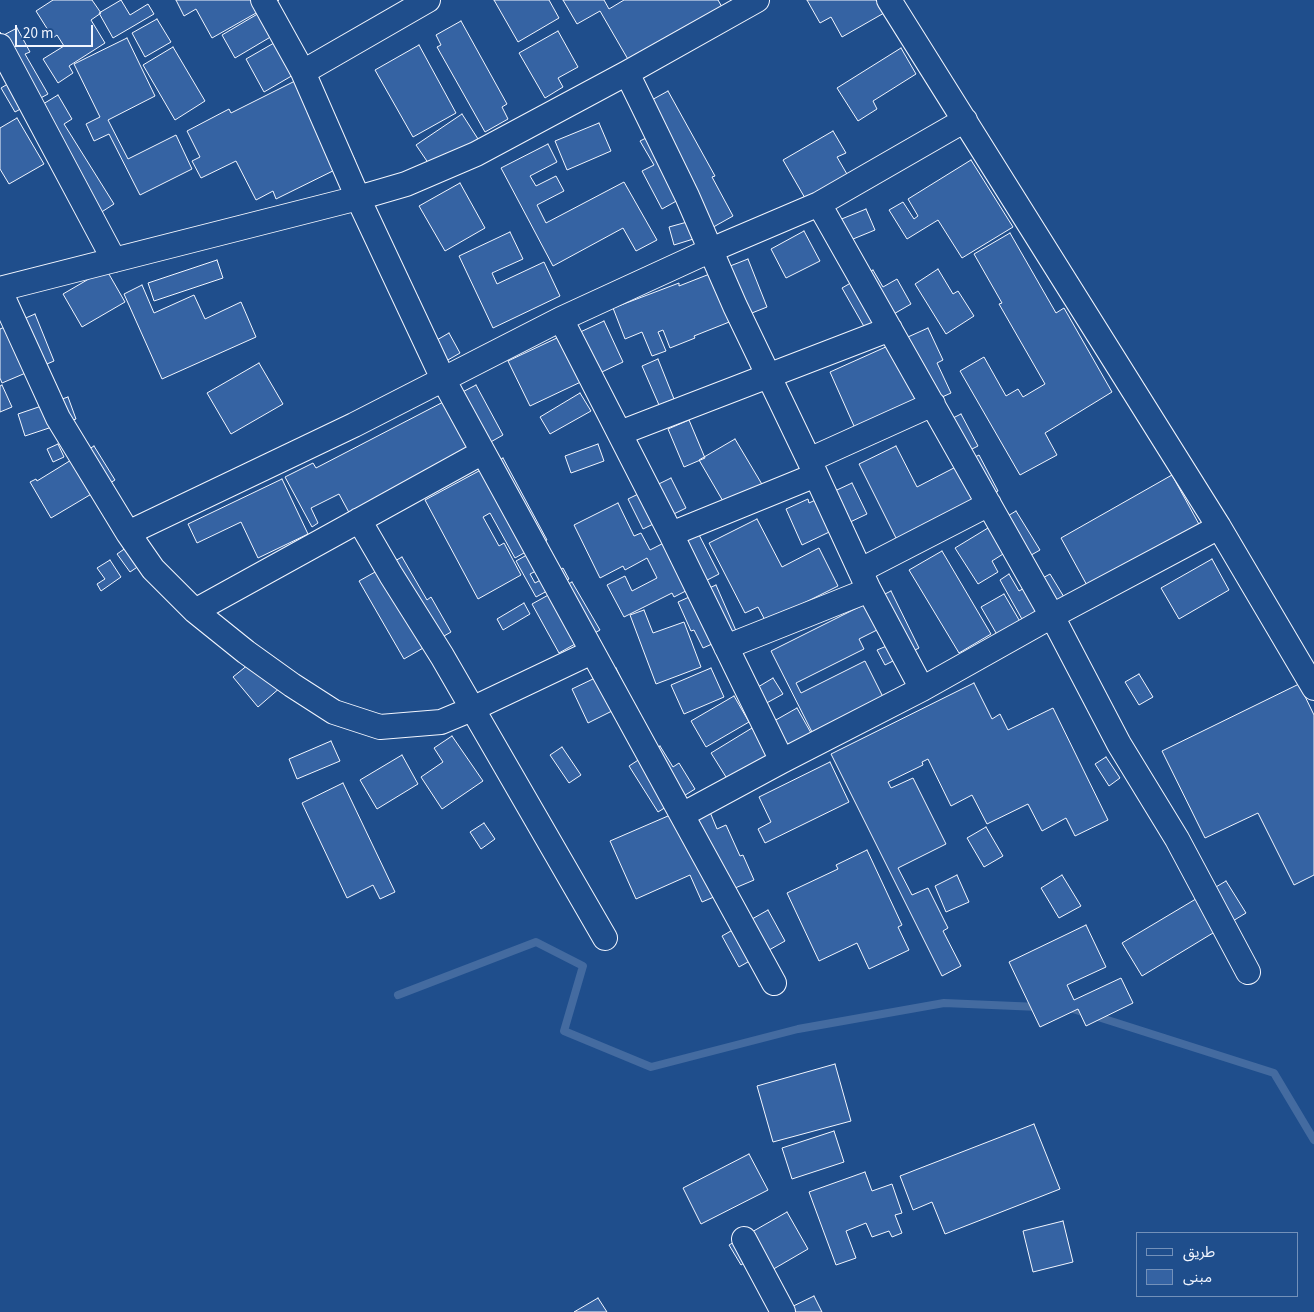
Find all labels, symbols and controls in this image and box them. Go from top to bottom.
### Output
scale bar [18,15,95,47]
text: 20 m [23,23,53,44]
legend [1136,1232,1299,1297]
text: طريق [1183,1242,1215,1263]
text: مبنى [1183,1267,1212,1288]

